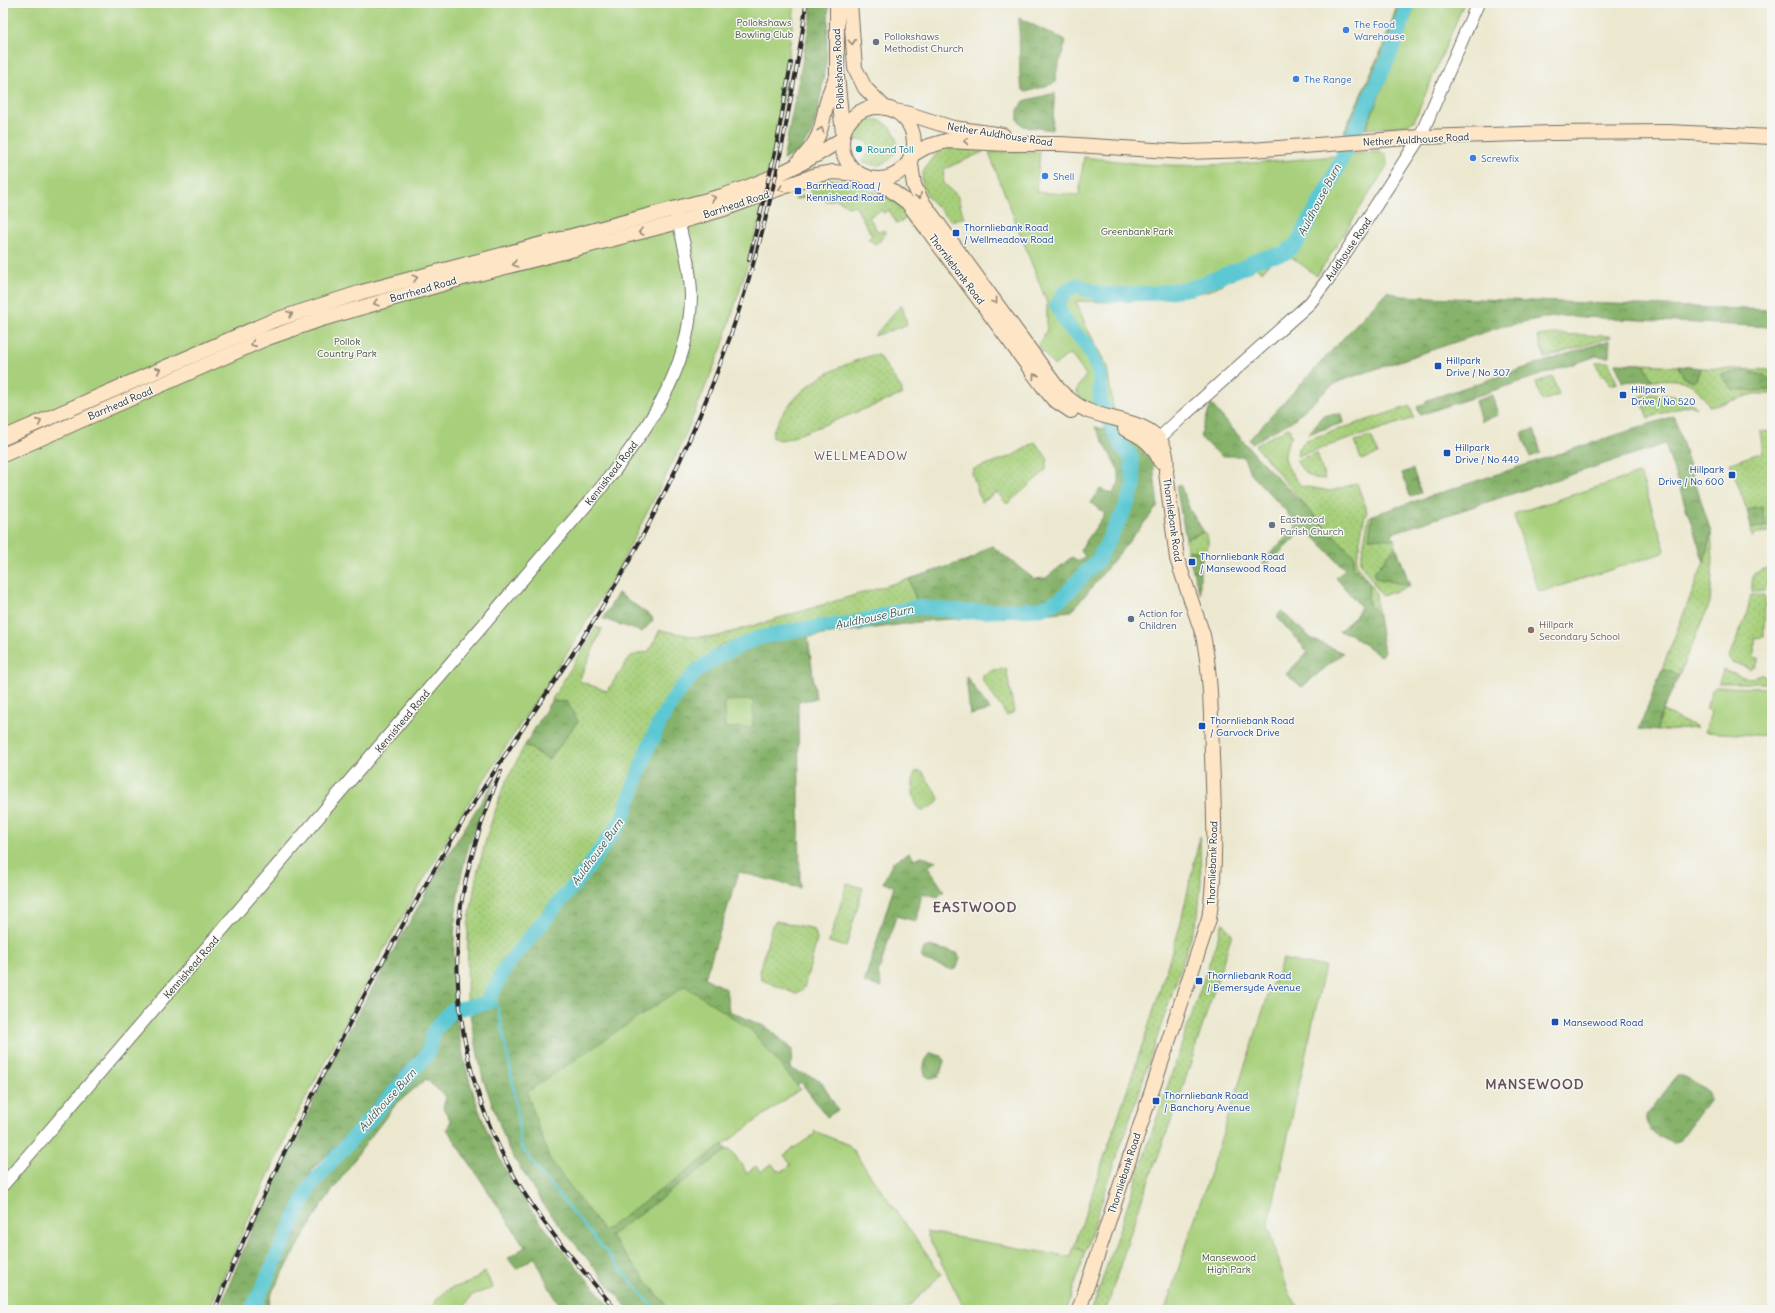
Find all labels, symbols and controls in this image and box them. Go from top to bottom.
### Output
park label: Pollokshaws Bowling Club [735,16,794,41]
place label: The Food Warehouse [1354,18,1405,43]
marker: The Food Warehouse [1341,25,1351,35]
street label: Pollokshaws Road [830,28,847,110]
place label: Pollokshaws Methodist Church [884,30,964,55]
marker: Pollokshaws Methodist Church [871,37,881,47]
one-way arrow [847,39,856,45]
place label: The Range [1304,73,1352,86]
marker: The Range [1291,74,1301,84]
street label: Nether Auldhouse Road [946,120,1054,149]
one-way arrow [816,127,825,134]
street label: Nether Auldhouse Road [1362,130,1470,149]
one-way arrow [963,137,969,146]
place label: Round Toll [867,143,913,156]
marker: Round Toll [854,144,864,154]
place label: Screwfix [1481,152,1519,165]
marker: Screwfix [1468,153,1478,163]
water label: Auldhouse Burn [1294,161,1344,238]
place label: Shell [1053,170,1074,183]
marker: Shell [1040,171,1050,181]
place label: Barrhead Road / Kennishead Road [806,179,884,204]
one-way arrow [777,184,784,192]
marker: Barrhead Road / Kennishead Road [793,186,803,196]
street label: Barrhead Road [701,188,771,221]
one-way arrow [914,192,921,199]
one-way arrow [709,194,716,203]
street label: Auldhouse Road [1323,215,1374,283]
place label: Thornliebank Road / Wellmeadow Road [964,221,1054,246]
park label: Greenbank Park [1101,225,1173,238]
one-way arrow [638,227,644,235]
marker: Thornliebank Road / Wellmeadow Road [951,228,961,238]
street label: Thornliebank Road [926,232,987,307]
one-way arrow [512,259,519,268]
street label: Barrhead Road [388,274,458,305]
one-way arrow [412,274,419,283]
one-way arrow [990,297,997,304]
one-way arrow [373,298,380,307]
one-way arrow [287,310,294,318]
park label: Pollok Country Park [317,335,377,360]
one-way arrow [250,340,257,348]
place label: Hillpark Drive / No 307 [1446,354,1510,379]
marker: Hillpark Drive / No 307 [1433,361,1443,371]
one-way arrow [153,367,161,375]
one-way arrow [1033,373,1040,380]
place label: Hillpark Drive / No 520 [1631,383,1696,408]
street label: Barrhead Road [86,384,155,423]
marker: Hillpark Drive / No 520 [1618,390,1628,400]
one-way arrow [34,419,42,427]
street label: Kennishead Road [582,438,641,508]
place label: Hillpark Drive / No 449 [1455,441,1519,466]
district label: WELLMEADOW [814,448,908,463]
marker: Hillpark Drive / No 449 [1442,448,1452,458]
place label: Hillpark Drive / No 600 [1658,463,1724,488]
marker: Hillpark Drive / No 600 [1727,470,1737,480]
street label: Thornliebank Road [1160,477,1185,563]
place label: Eastwood Parish Church [1280,513,1344,538]
marker: Eastwood Parish Church [1267,520,1277,530]
place label: Thornliebank Road / Mansewood Road [1200,550,1286,575]
marker: Thornliebank Road / Mansewood Road [1187,557,1197,567]
water label: Auldhouse Burn [834,602,915,632]
place label: Action for Children [1139,607,1183,632]
marker: Action for Children [1126,614,1136,624]
place label: Hillpark Secondary School [1539,618,1620,643]
marker: Hillpark Secondary School [1526,625,1536,635]
street label: Kennishead Road [372,687,433,755]
place label: Thornliebank Road / Garvock Drive [1210,714,1294,739]
marker: Thornliebank Road / Garvock Drive [1197,721,1207,731]
water label: Auldhouse Burn [568,815,626,888]
street label: Thornliebank Road [1205,821,1220,905]
district label: EASTWOOD [933,898,1017,916]
street label: Kennishead Road [161,933,222,1001]
place label: Thornliebank Road / Bemersyde Avenue [1207,969,1301,994]
marker: Thornliebank Road / Bemersyde Avenue [1194,976,1204,986]
place label: Mansewood Road [1563,1016,1643,1029]
marker: Mansewood Road [1550,1017,1560,1027]
water label: Auldhouse Burn [355,1065,419,1134]
district label: MANSEWOOD [1485,1075,1585,1093]
place label: Thornliebank Road / Banchory Avenue [1164,1089,1250,1114]
marker: Thornliebank Road / Banchory Avenue [1151,1096,1161,1106]
street label: Thornliebank Road [1105,1131,1144,1215]
park label: Mansewood High Park [1202,1251,1256,1276]

